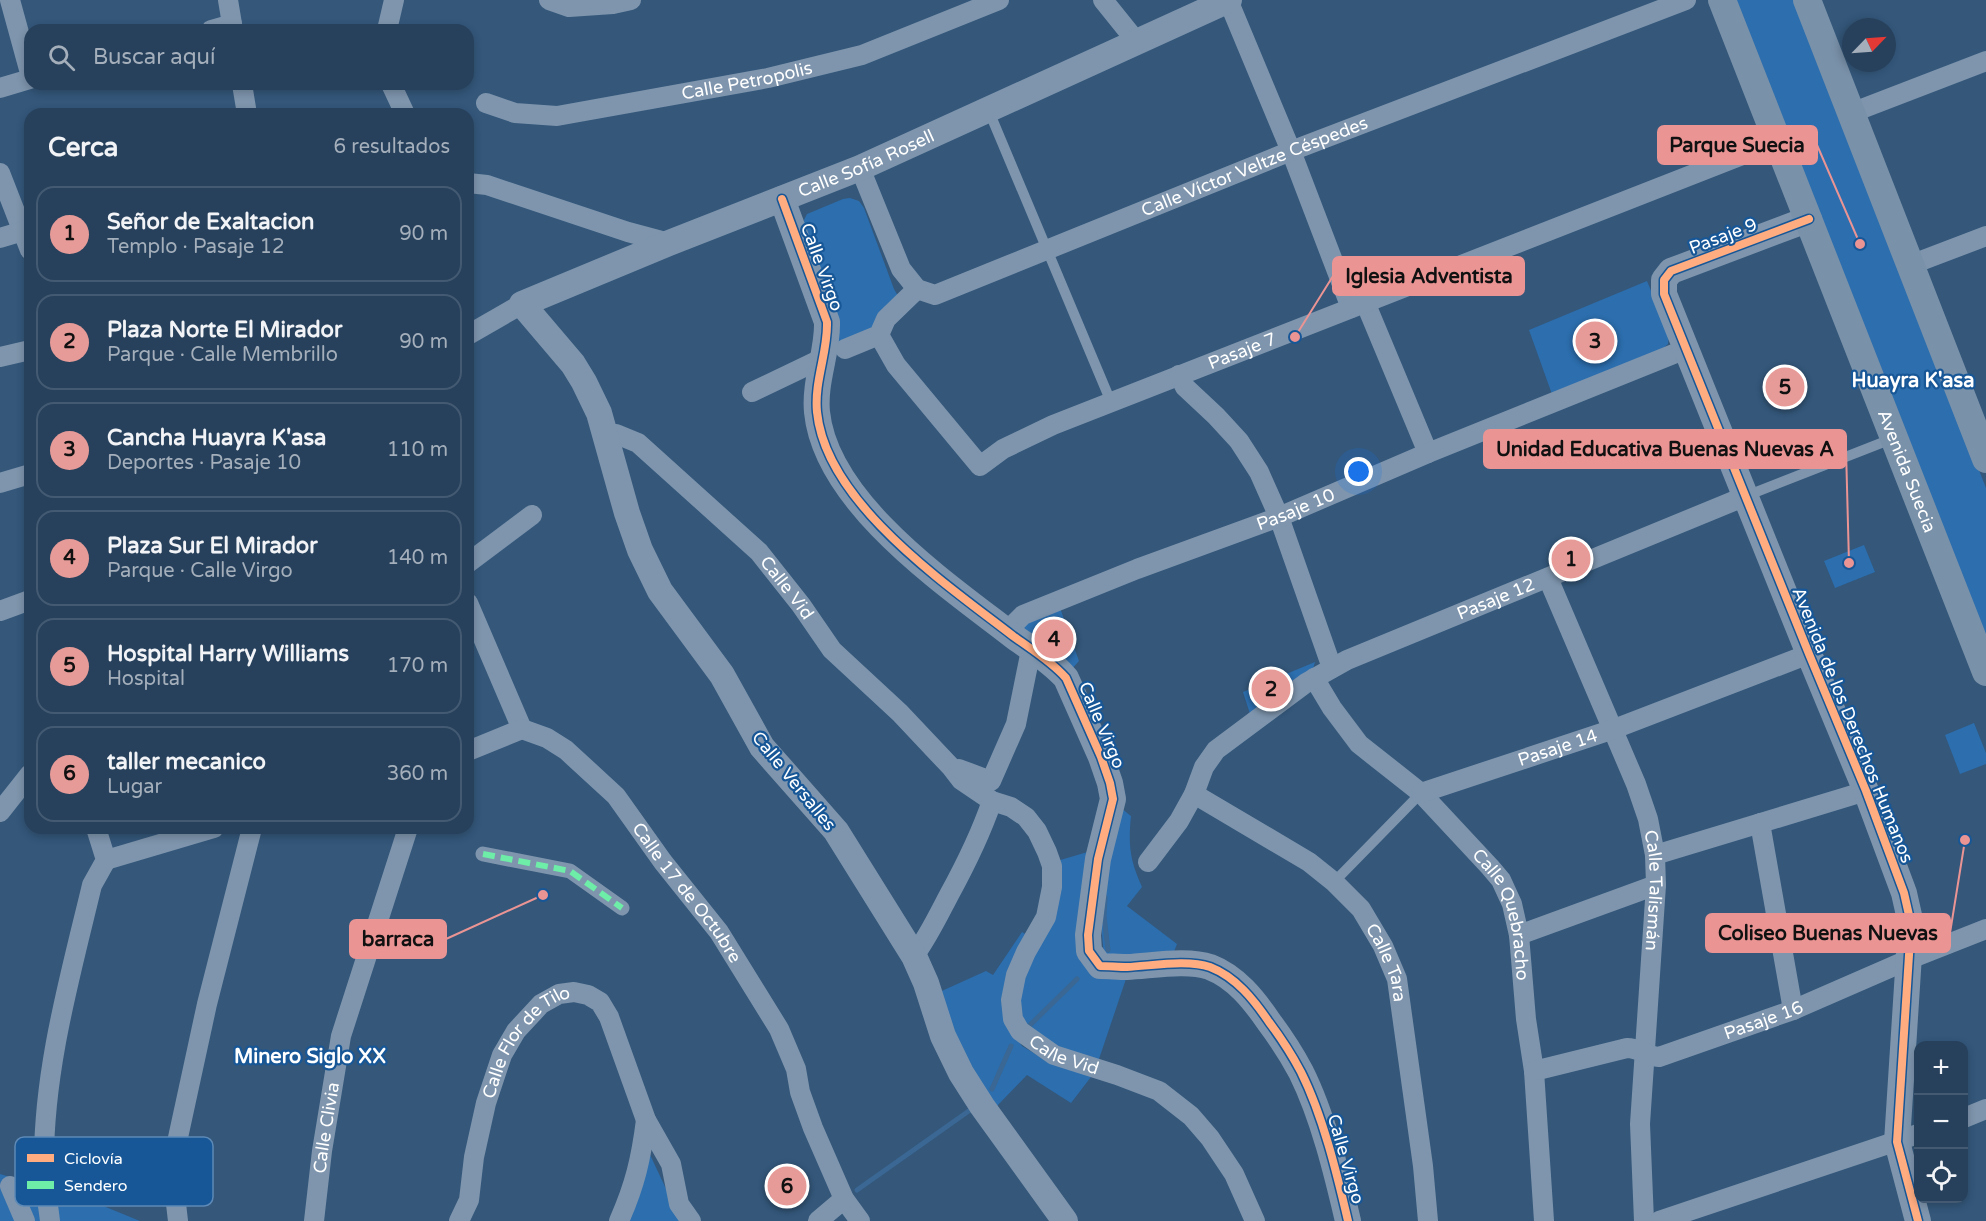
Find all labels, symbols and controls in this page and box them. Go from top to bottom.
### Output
north arrow [1842,18,1896,72]
search box [24,24,474,90]
icon: search [45,41,78,74]
text: Buscar aquí [93,44,215,70]
street label: Calle Petropolis [680,57,815,104]
street label: Calle Víctor Veltze Céspedes [1138,112,1371,221]
street label: Calle Sofía Rosell [795,125,938,202]
callout: Parque Suecia [1658,126,1817,164]
text: Cerca [48,132,118,163]
text: Parque Suecia [1669,134,1805,158]
text: 6 resultados [334,135,450,159]
text: Señor de Exaltacion [107,209,315,235]
street label: Pasaje 9 [1686,213,1760,259]
street label: Calle Virgo [796,220,848,314]
text: 1 [63,222,76,246]
text: 90 m [399,222,448,246]
text: Templo · Pasaje 12 [107,235,285,259]
callout: Iglesia Adventista [1333,257,1524,295]
text: Iglesia Adventista [1345,265,1513,289]
text: Plaza Norte El Mirador [107,317,342,343]
pin: 3 [1576,318,1614,364]
street label: Pasaje 7 [1205,328,1279,374]
text: 2 [63,330,76,354]
text: 90 m [399,330,448,354]
text: Parque · Calle Membrillo [107,343,338,367]
pin: 5 [1766,364,1804,410]
district label: Huayra K'asa [1852,369,1974,393]
street label: Avenida Suecia [1873,406,1941,536]
text: Cancha Huayra K'asa [107,425,326,451]
callout: Unidad Educativa Buenas Nuevas A [1484,430,1846,468]
text: 3 [63,438,76,462]
text: 110 m [387,438,448,462]
text: Unidad Educativa Buenas Nuevas A [1496,438,1834,462]
text: Deportes · Pasaje 10 [107,451,301,475]
your location [1344,457,1373,486]
street label: Pasaje 10 [1254,483,1338,535]
text: Plaza Sur El Mirador [107,533,318,559]
pin: 1 [1552,536,1590,582]
text: 4 [63,546,76,570]
text: 140 m [387,546,448,570]
street label: Calle Vid [755,551,819,624]
text: Parque · Calle Virgo [107,559,293,583]
street label: Pasaje 12 [1453,573,1538,625]
street label: Avenida de los Derechos Humanos [1787,584,1919,866]
pin: 4 [1034,616,1074,662]
text: Hospital Harry Williams [107,641,349,667]
text: 5 [63,654,76,678]
text: 170 m [387,654,448,678]
pin: 2 [1252,666,1290,712]
text: Hospital [107,667,185,691]
street label: Calle Virgo [1074,678,1130,772]
street label: Pasaje 14 [1515,724,1600,771]
street label: Calle Versalles [747,727,841,835]
text: taller mecanico [107,749,266,775]
text: 6 [63,762,76,786]
text: 360 m [387,762,448,786]
text: Lugar [107,775,162,799]
street label: Calle 17 de Octubre [627,818,746,967]
street label: Calle Talismán [1639,828,1667,952]
street label: Calle Quebracho [1467,844,1534,981]
callout: Coliseo Buenas Nuevas [1706,914,1950,952]
street label: Calle Tara [1361,919,1411,1003]
callout: barraca [350,920,446,958]
text: Coliseo Buenas Nuevas [1718,922,1938,946]
text: barraca [362,928,434,952]
street label: Calle Flor de Tilo [477,982,571,1101]
street label: Pasaje 16 [1721,996,1807,1044]
street label: Calle Vid [1025,1030,1102,1080]
map controls [1914,1041,1968,1203]
button: + [1914,1041,1968,1095]
district label: Minero Siglo XX [234,1045,386,1069]
street label: Calle Clivia [309,1081,344,1175]
button: − [1914,1095,1968,1149]
street label: Calle Virgo [1323,1112,1369,1206]
legend [15,1137,213,1206]
text: Ciclovía [64,1149,123,1169]
button: locate [1914,1149,1968,1203]
pin: 6 [768,1164,806,1208]
text: Sendero [64,1176,127,1196]

